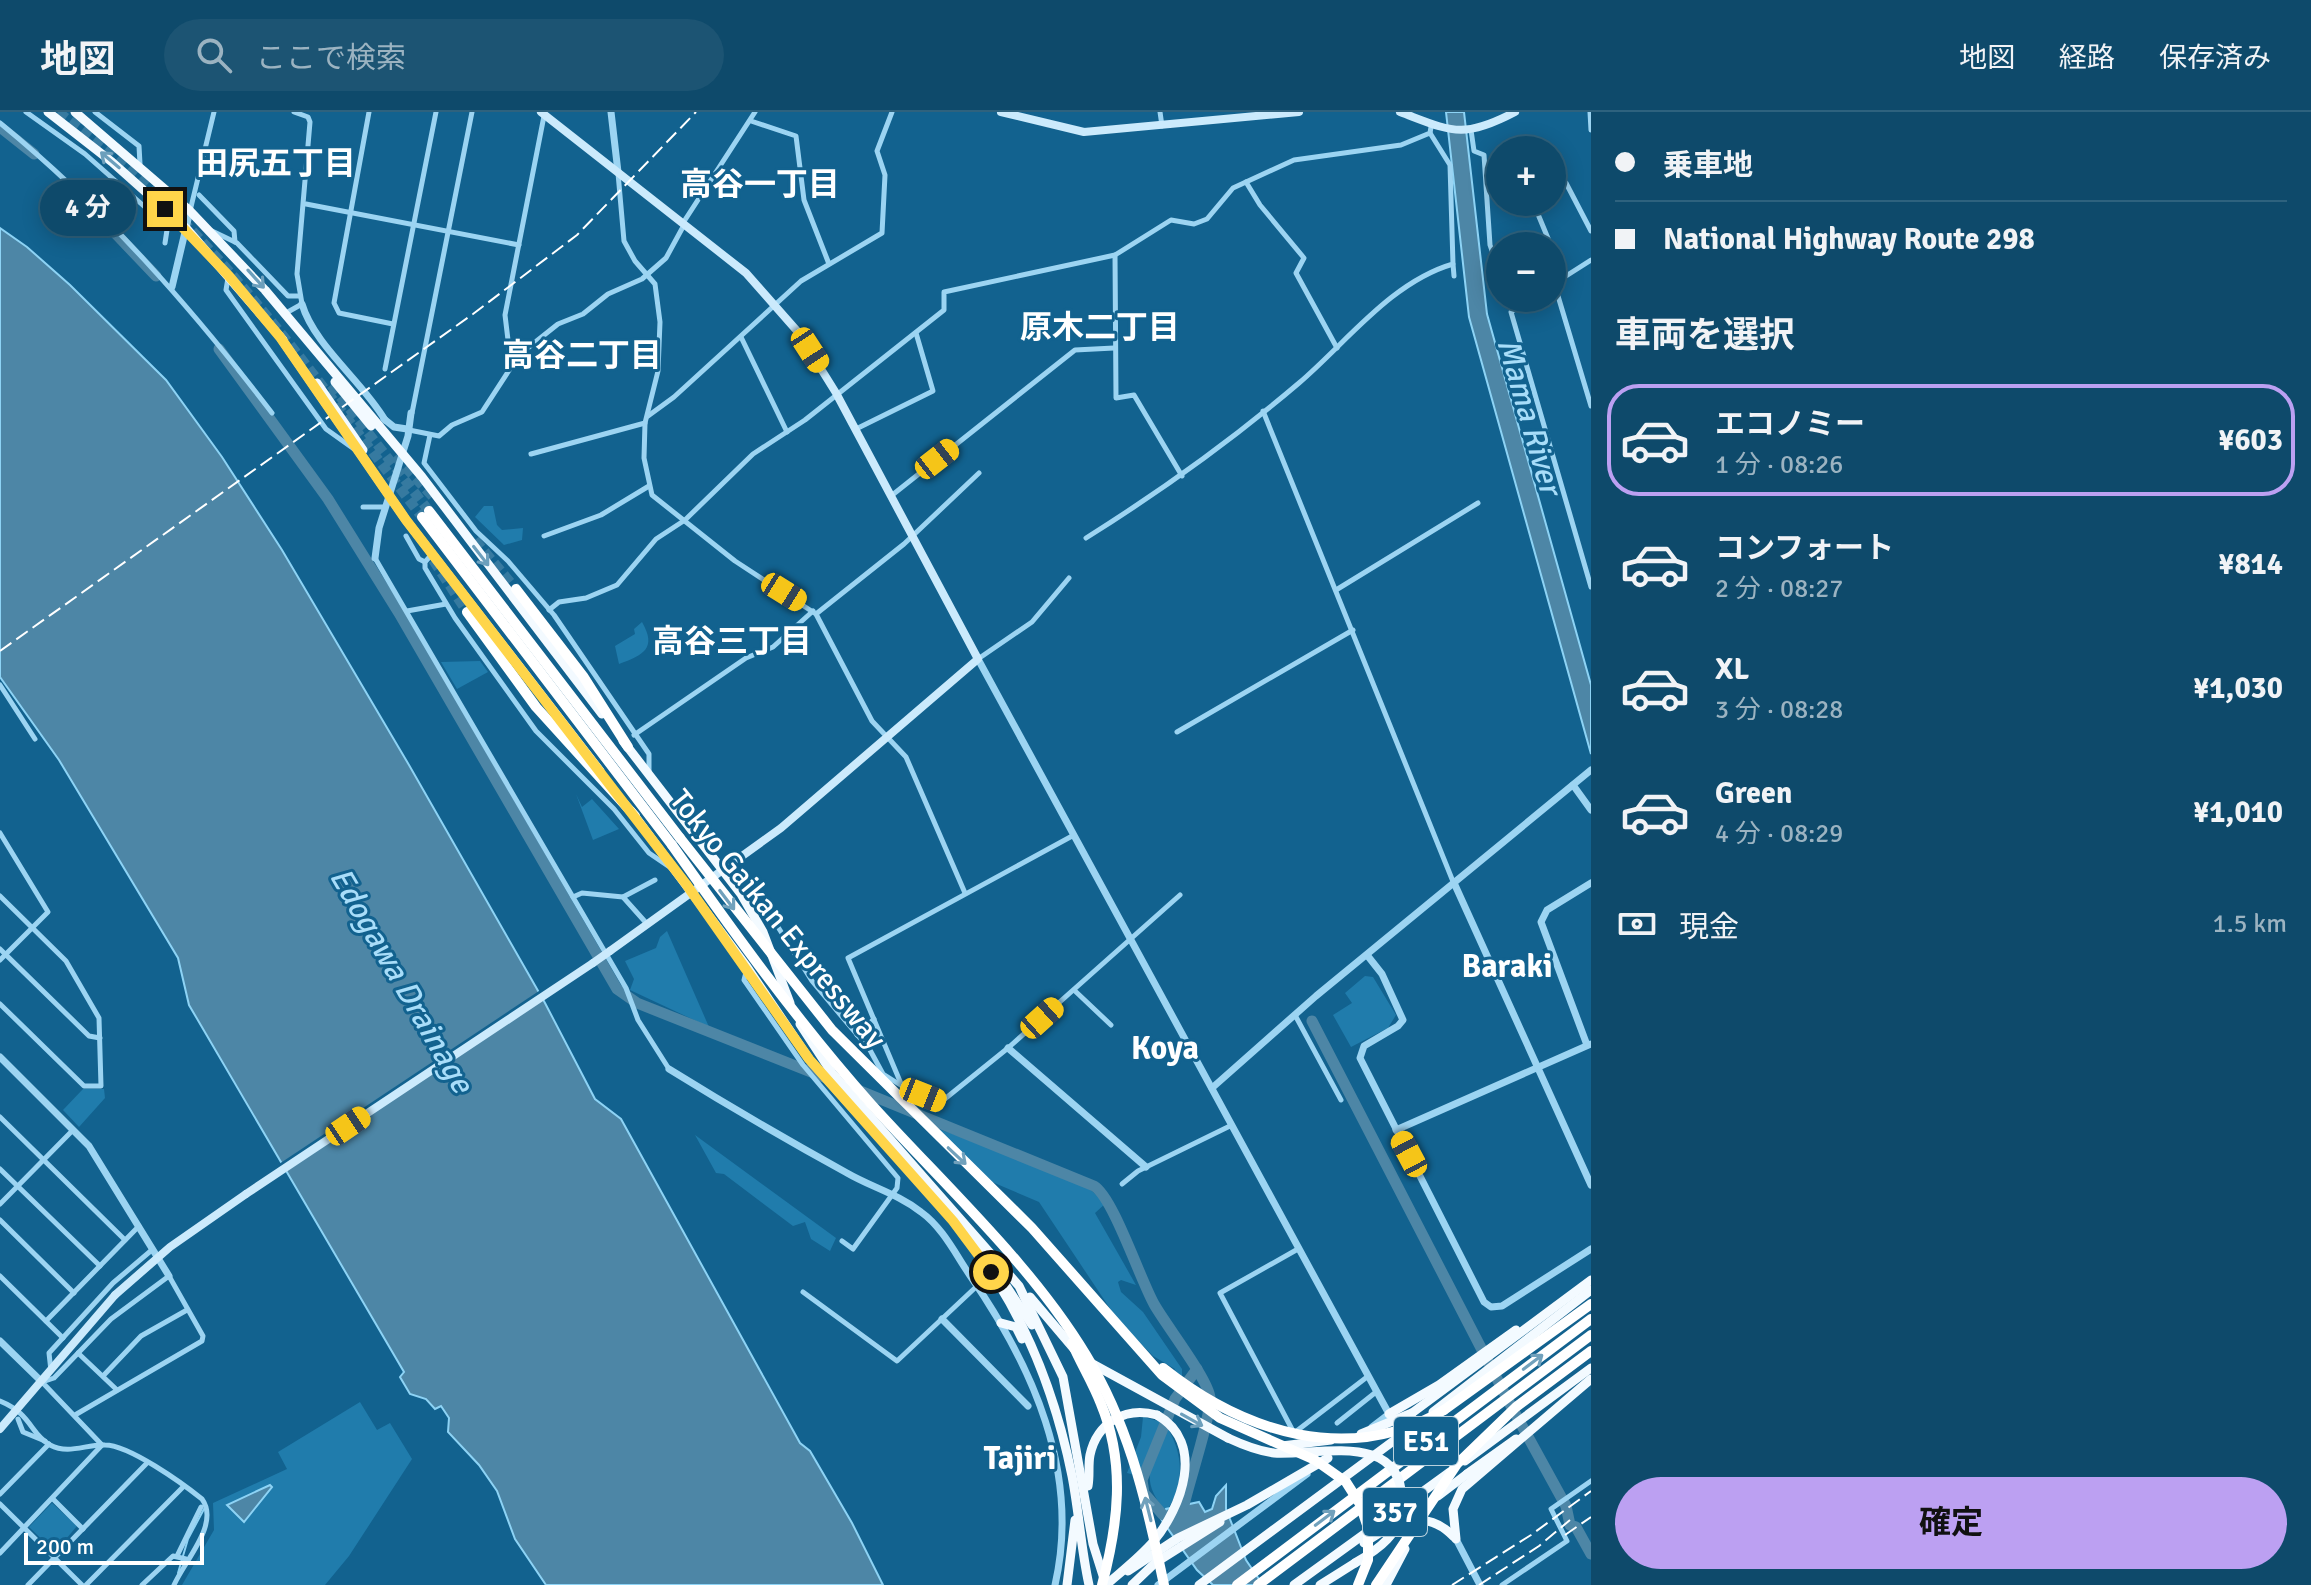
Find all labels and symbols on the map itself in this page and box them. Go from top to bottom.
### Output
district label: 田尻五丁目 [196,144,356,183]
one-way arrow [100,151,121,169]
district label: 高谷一丁目 [680,165,840,204]
callout: 4 分 [41,181,137,237]
route end [147,191,183,227]
one-way arrow [246,269,265,289]
district label: 原木二丁目 [1020,308,1180,347]
car [787,323,833,377]
water label: Mama River [1489,334,1572,503]
district label: 高谷二丁目 [502,336,662,375]
car [911,435,963,483]
one-way arrow [472,544,489,566]
car [757,569,811,615]
district label: 高谷三丁目 [652,622,812,661]
street label: Tokyo Gaikan Expressway [661,782,894,1057]
water label: Edogawa Drainage [321,861,483,1102]
one-way arrow [719,889,736,911]
district label: Baraki [1461,947,1553,986]
car [1016,993,1068,1043]
district label: Koya [1131,1029,1199,1068]
car [896,1075,950,1115]
car [321,1103,375,1149]
car [1387,1127,1431,1181]
one-way arrow [947,1146,967,1165]
route start [973,1254,1009,1290]
one-way arrow [1521,1354,1543,1370]
one-way arrow [1180,1413,1204,1428]
road number: E51 [1394,1417,1458,1465]
district label: Tajiri [984,1439,1056,1478]
road number: 357 [1363,1488,1427,1536]
one-way arrow [1140,1496,1155,1522]
one-way arrow [1314,1510,1335,1527]
scale bar [24,1529,204,1565]

